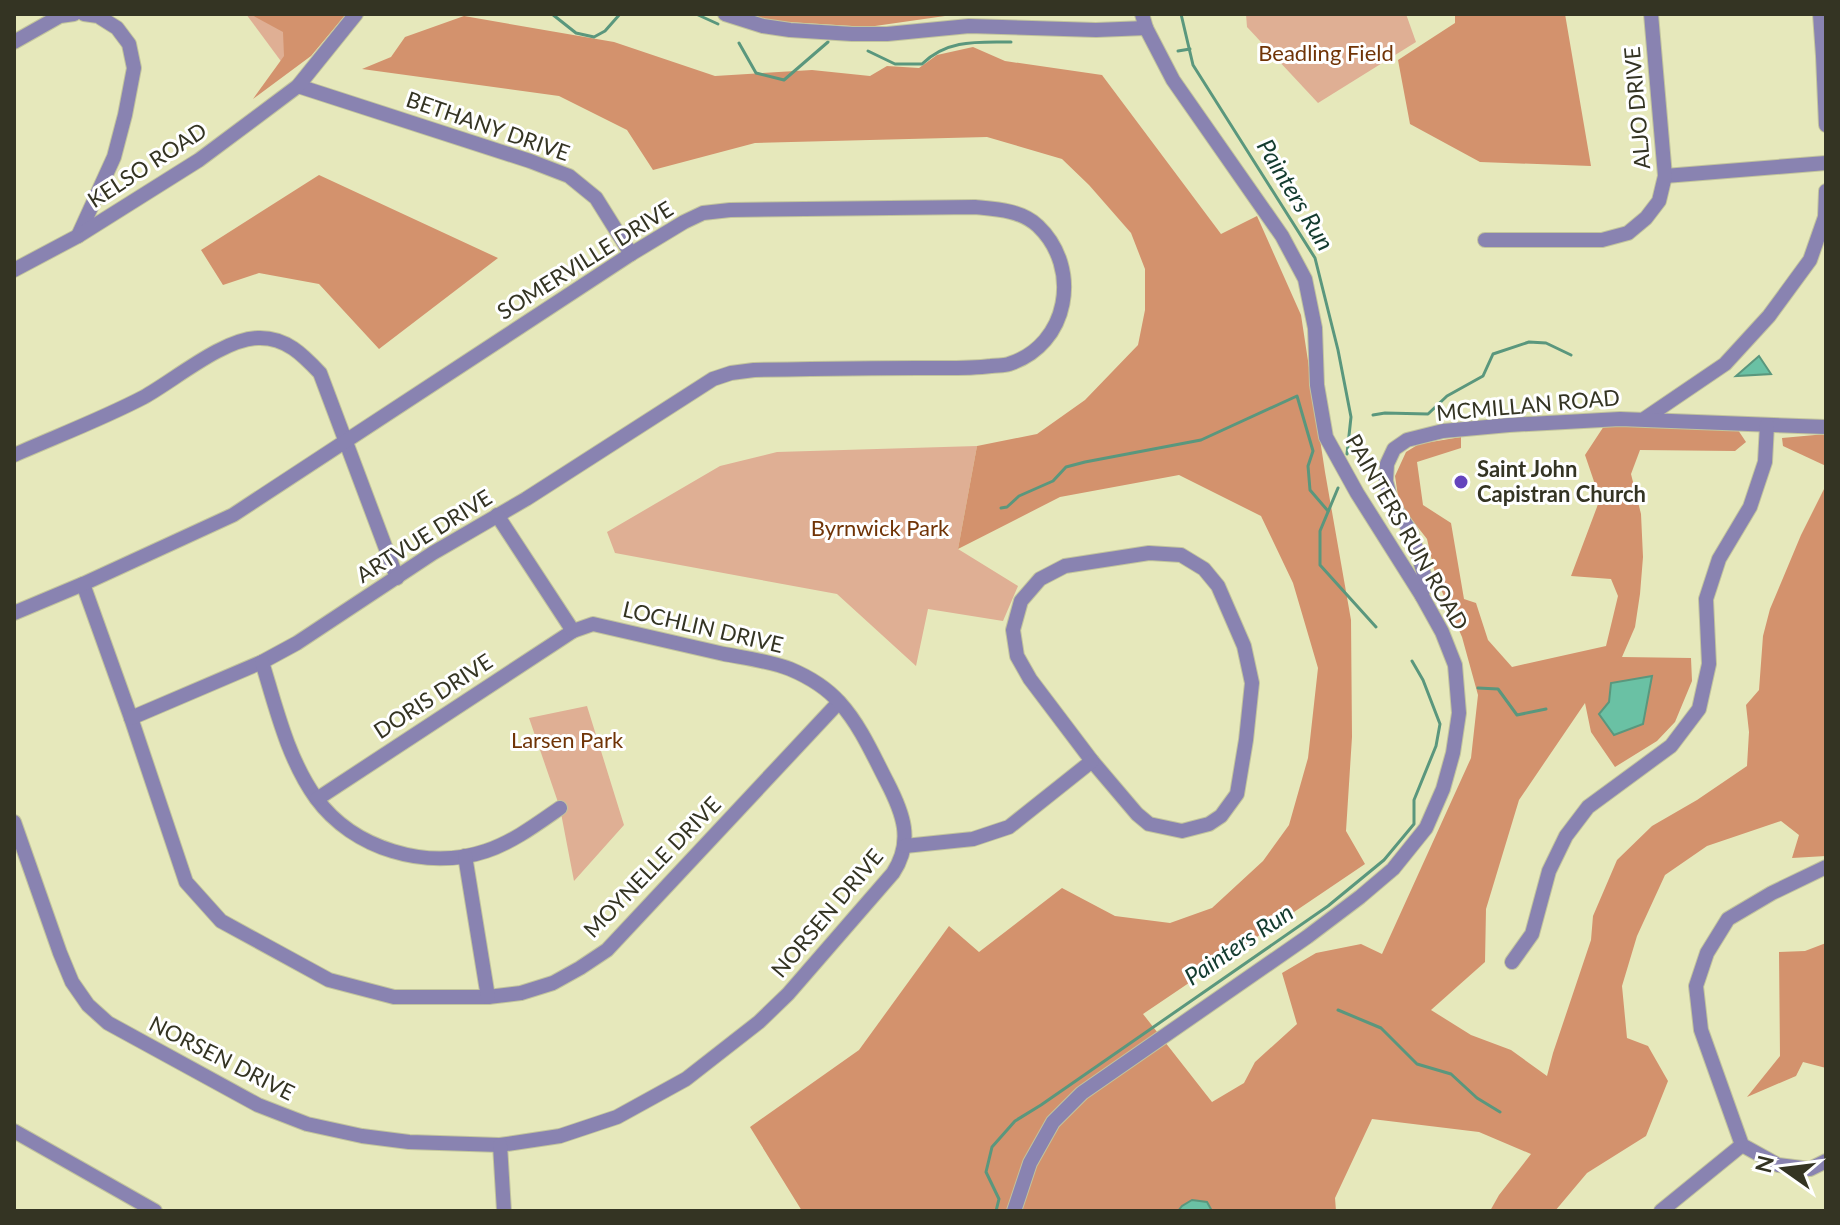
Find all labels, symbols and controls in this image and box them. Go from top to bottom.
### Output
park label: Beadling Field [1258,39,1394,66]
street label: ALJO DRIVE [1618,46,1655,170]
street label: BETHANY DRIVE [403,85,573,166]
street label: KELSO ROAD [82,116,211,213]
water label: Painters Run [1252,133,1341,255]
street label: SOMERVILLE DRIVE [492,195,678,325]
street label: MCMILLAN ROAD [1435,383,1621,426]
street label: PAINTERS RUN ROAD [1340,429,1475,635]
place label: Saint John Capistran Church [1477,455,1646,507]
marker: Saint John Capistran Church [1452,473,1470,491]
street label: ARTVUE DRIVE [351,483,497,588]
park label: Byrnwick Park [811,514,950,541]
street label: LOCHLIN DRIVE [620,595,786,658]
street label: DORIS DRIVE [368,647,497,744]
park label: Larsen Park [511,726,624,753]
street label: MOYNELLE DRIVE [577,791,726,943]
street label: NORSEN DRIVE [765,843,888,982]
water label: Painters Run [1178,897,1298,991]
street label: NORSEN DRIVE [145,1009,299,1106]
north arrow [1744,1129,1824,1209]
text: N [1749,1153,1779,1176]

